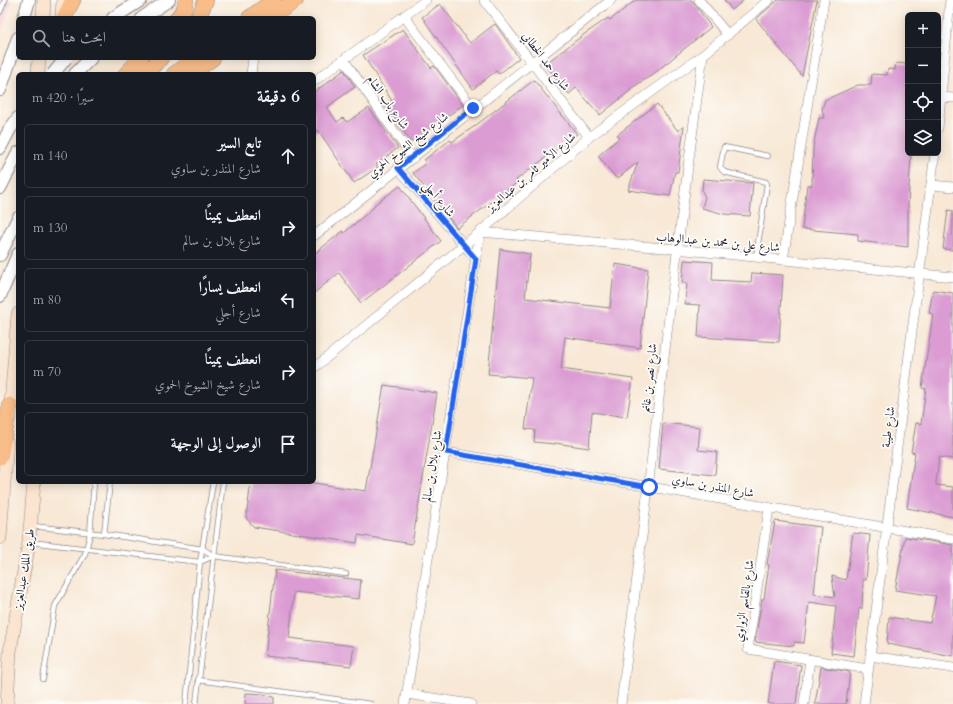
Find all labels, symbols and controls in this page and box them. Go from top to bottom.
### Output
map controls [905,12,941,156]
button: + [905,12,941,48]
search box [16,16,316,60]
icon: search [30,27,52,49]
text: ابحث هنا [62,27,106,47]
street label: شارع حمد الخطابي [516,28,574,96]
button: − [905,48,941,84]
street label: شارع باب الشام [361,72,413,134]
button: locate [905,84,941,120]
text: 6 دقيقة [257,85,300,108]
text: سيرًا · 420 m [32,89,94,107]
route end [464,99,482,117]
street label: شارع شيخ الشيوخ الحموي [364,108,454,184]
button: layers [905,120,941,156]
street label: شارع الأمير ثامر بن عبدالعزيز [481,128,581,219]
text: تابع السير [218,133,261,153]
icon: ahead [277,145,299,167]
text: 140 m [33,147,67,165]
text: شارع المنذر بن ساوي [171,160,261,178]
street label: شارع أجلي [416,178,459,223]
text: انعطف يمينًا [205,205,261,225]
icon: right [277,217,299,239]
text: 130 m [33,219,67,237]
street label: شارع علي بن محمد بن عبدالوهاب [655,229,781,259]
text: شارع بلال بن سالم [183,232,261,250]
text: انعطف يسارًا [199,277,261,297]
icon: left [277,289,299,311]
text: 80 m [33,291,61,309]
text: شارع أجلي [215,304,261,322]
street label: شارع نصر بن غانم [637,343,664,413]
text: انعطف يمينًا [205,349,261,369]
icon: right [277,361,299,383]
text: 70 m [33,363,61,381]
text: شارع شيخ الشيوخ الحموي [155,376,261,394]
street label: شارع طيبة [878,405,901,449]
street label: شارع بلال بن سالم [418,429,449,503]
text: الوصول إلى الوجهة [171,433,261,453]
icon: arrive [277,433,299,455]
street label: شارع المنذر بن ساوي [670,471,756,504]
route start [640,478,658,496]
street label: طريق الملك عبدالعزيز [9,527,38,613]
street label: شارع بالقاسم الزواوي [730,559,762,644]

